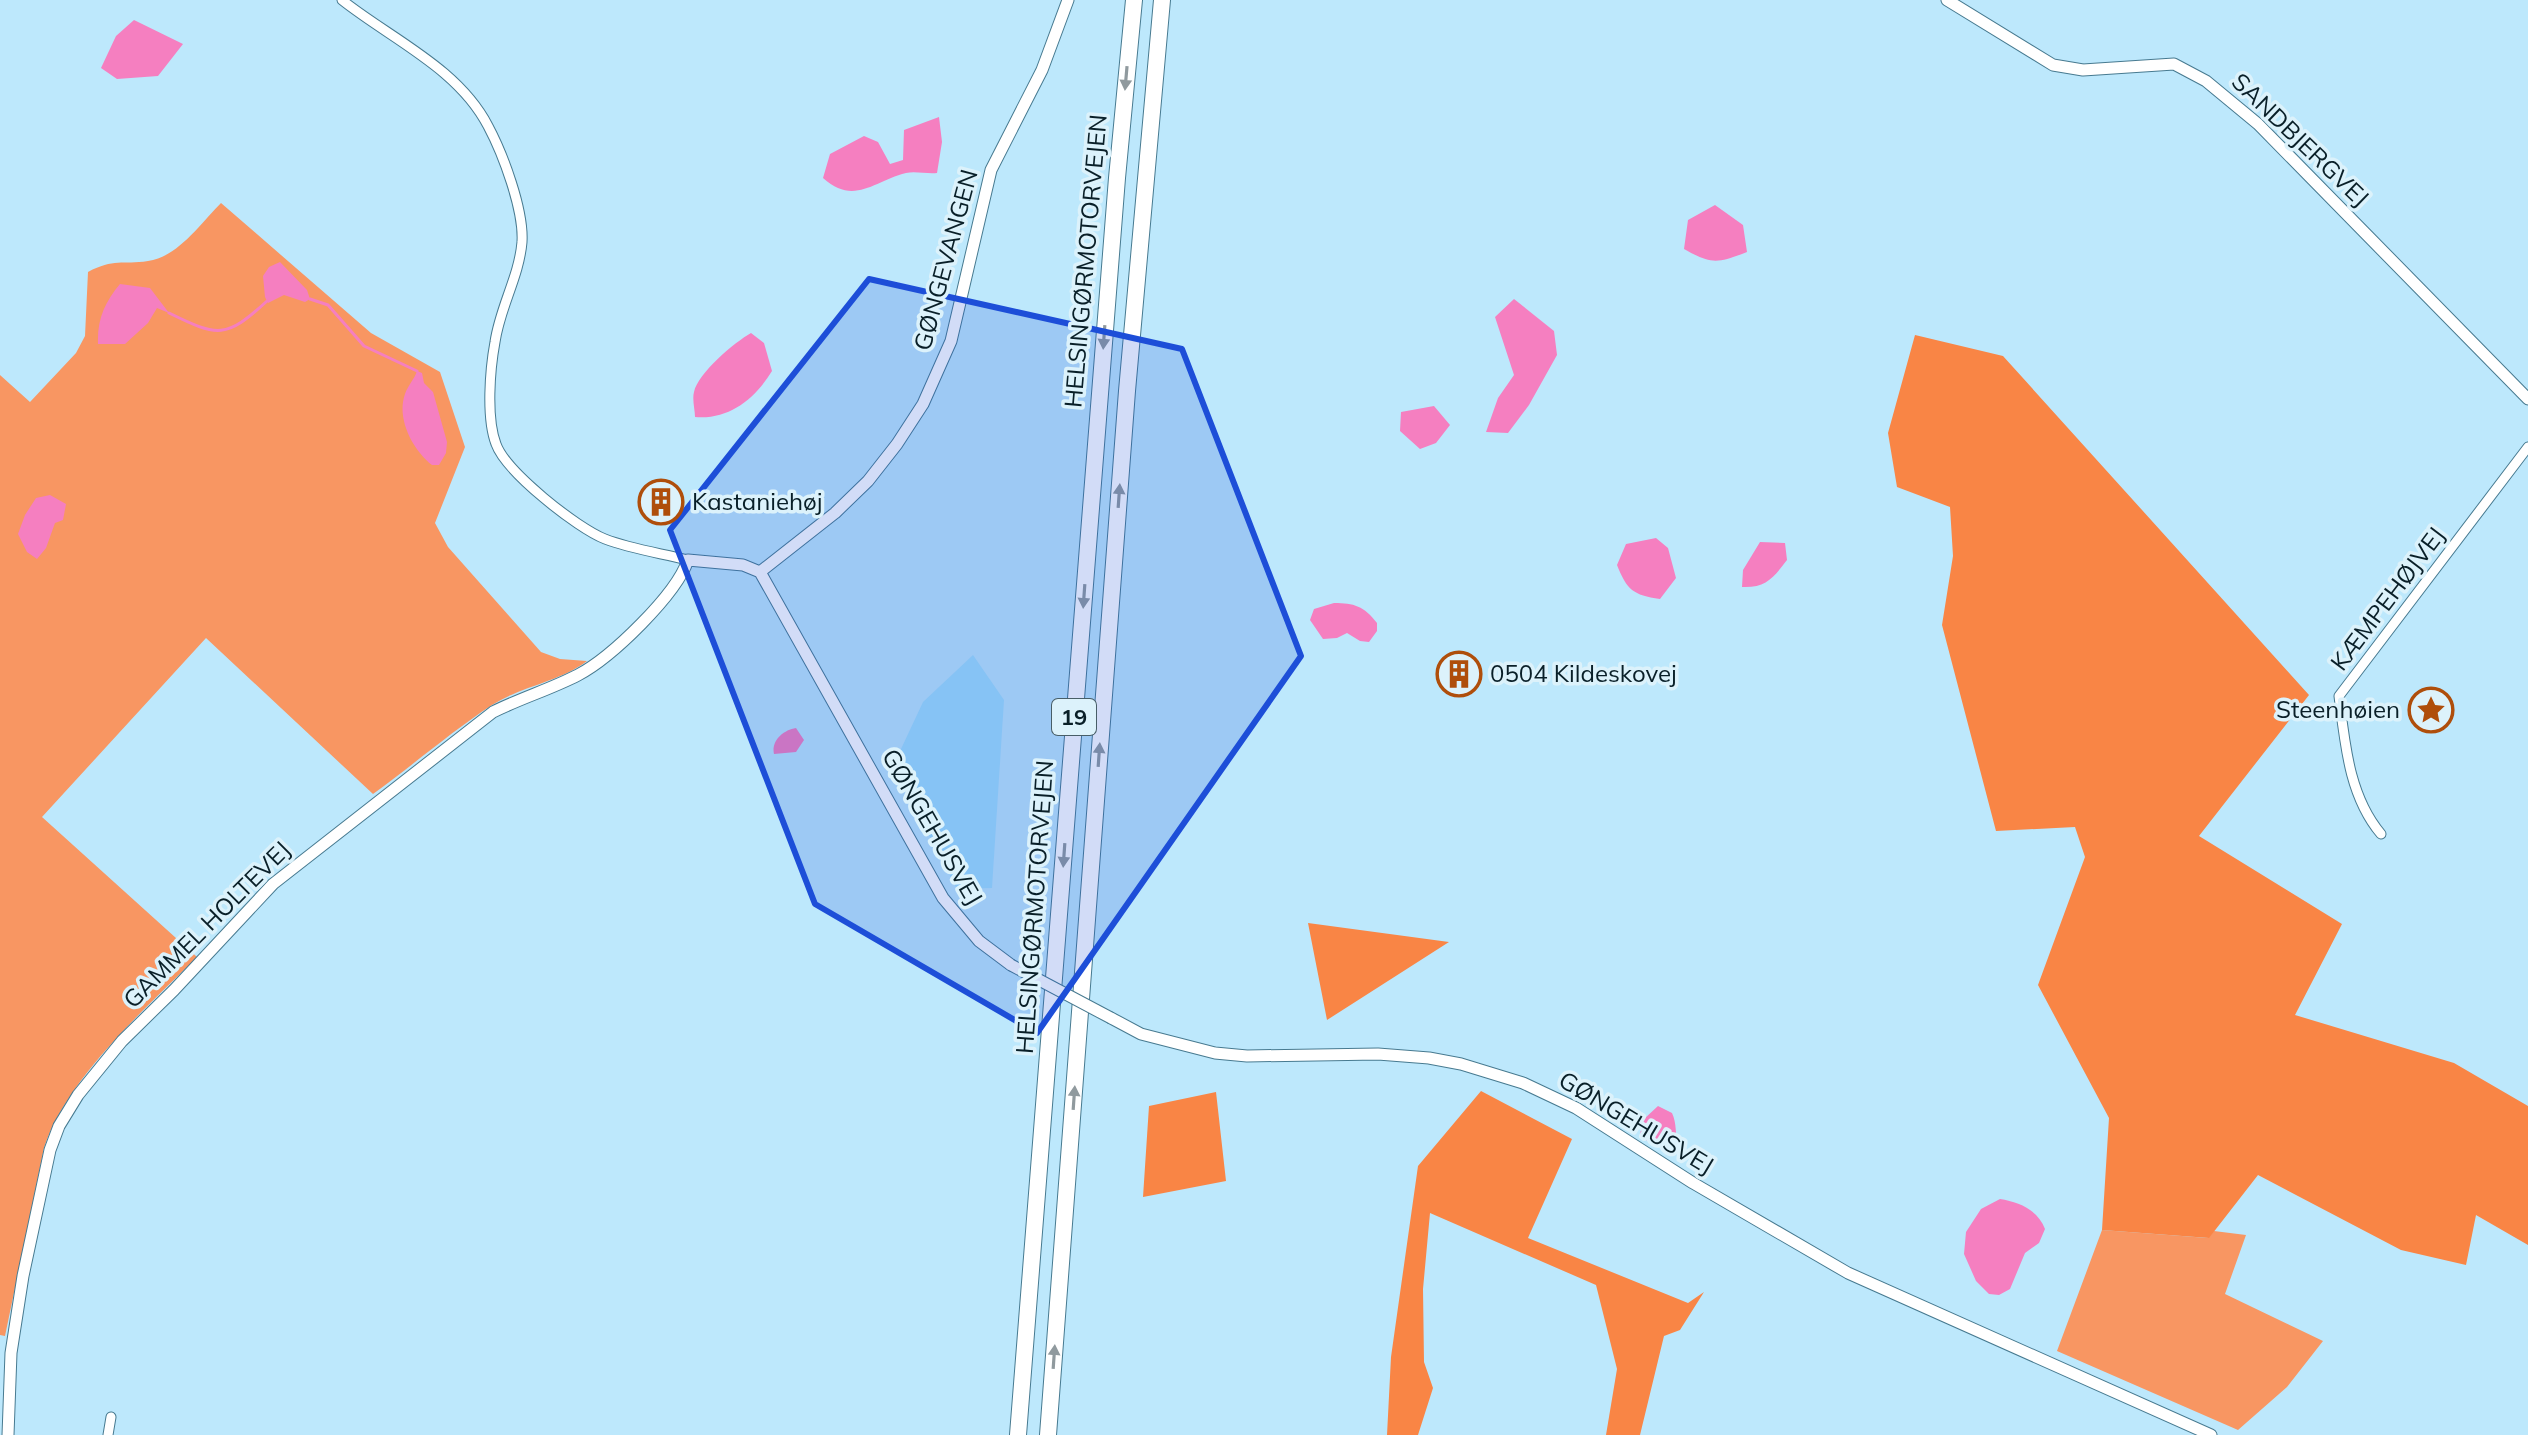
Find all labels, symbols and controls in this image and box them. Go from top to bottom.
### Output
one-way arrow [1119,65,1132,90]
street label: SANDBJERGVEJ [2226,66,2376,212]
street label: HELSINGØRMOTORVEJEN [1057,113,1113,409]
street label: GØNGEVANGEN [906,166,984,353]
one-way arrow [1097,325,1110,350]
building icon: Kastaniehøj [637,478,685,526]
one-way arrow [1113,483,1126,508]
place label: Kastaniehøj [692,486,823,516]
street label: KÆMPEHØJVEJ [2323,521,2451,676]
one-way arrow [1077,584,1090,609]
building icon: 0504 Kildeskovej [1435,650,1483,698]
place label: 0504 Kildeskovej [1490,658,1677,688]
place icon: Steenhøien [2407,686,2455,734]
place label: Steenhøien [2276,694,2400,724]
road number: 19 [1052,699,1096,735]
one-way arrow [1093,742,1106,767]
street label: GØNGEHUSVEJ [876,743,990,910]
street label: HELSINGØRMOTORVEJEN [1009,759,1059,1055]
street label: GAMMEL HOLTEVEJ [116,834,296,1014]
one-way arrow [1057,843,1070,868]
street label: GØNGEHUSVEJ [1554,1064,1719,1180]
one-way arrow [1068,1085,1081,1110]
one-way arrow [1048,1344,1061,1369]

